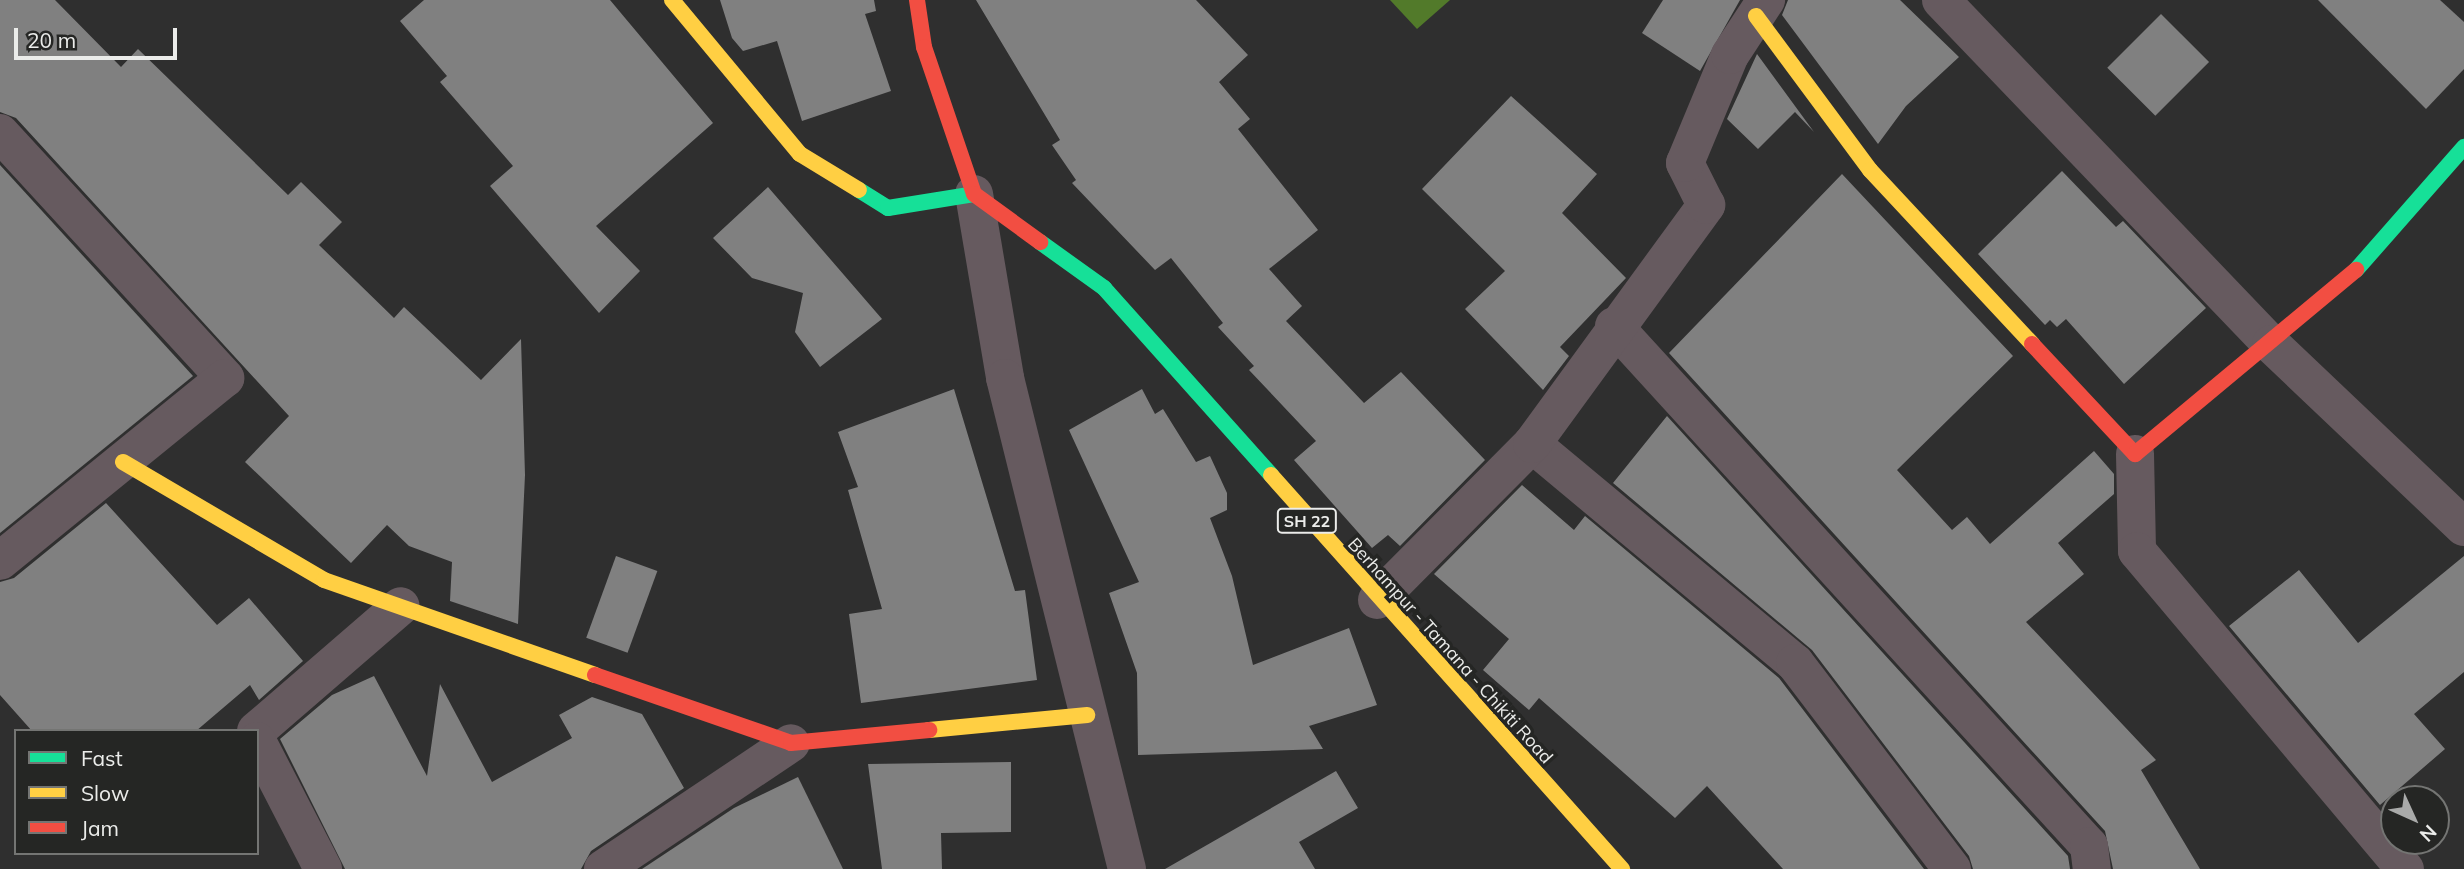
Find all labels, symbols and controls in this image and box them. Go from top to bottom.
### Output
scale bar [18,14,180,58]
text: 20 m [27,27,76,53]
road number: SH 22 [1276,508,1338,534]
street label: Berhampur - Tamana - Chikiti Road [1343,534,1557,768]
legend [14,729,259,855]
text: Fast [81,745,123,771]
text: Slow [81,780,129,806]
north arrow [2380,785,2450,855]
text: Jam [81,815,119,841]
text: N [2415,820,2442,847]

